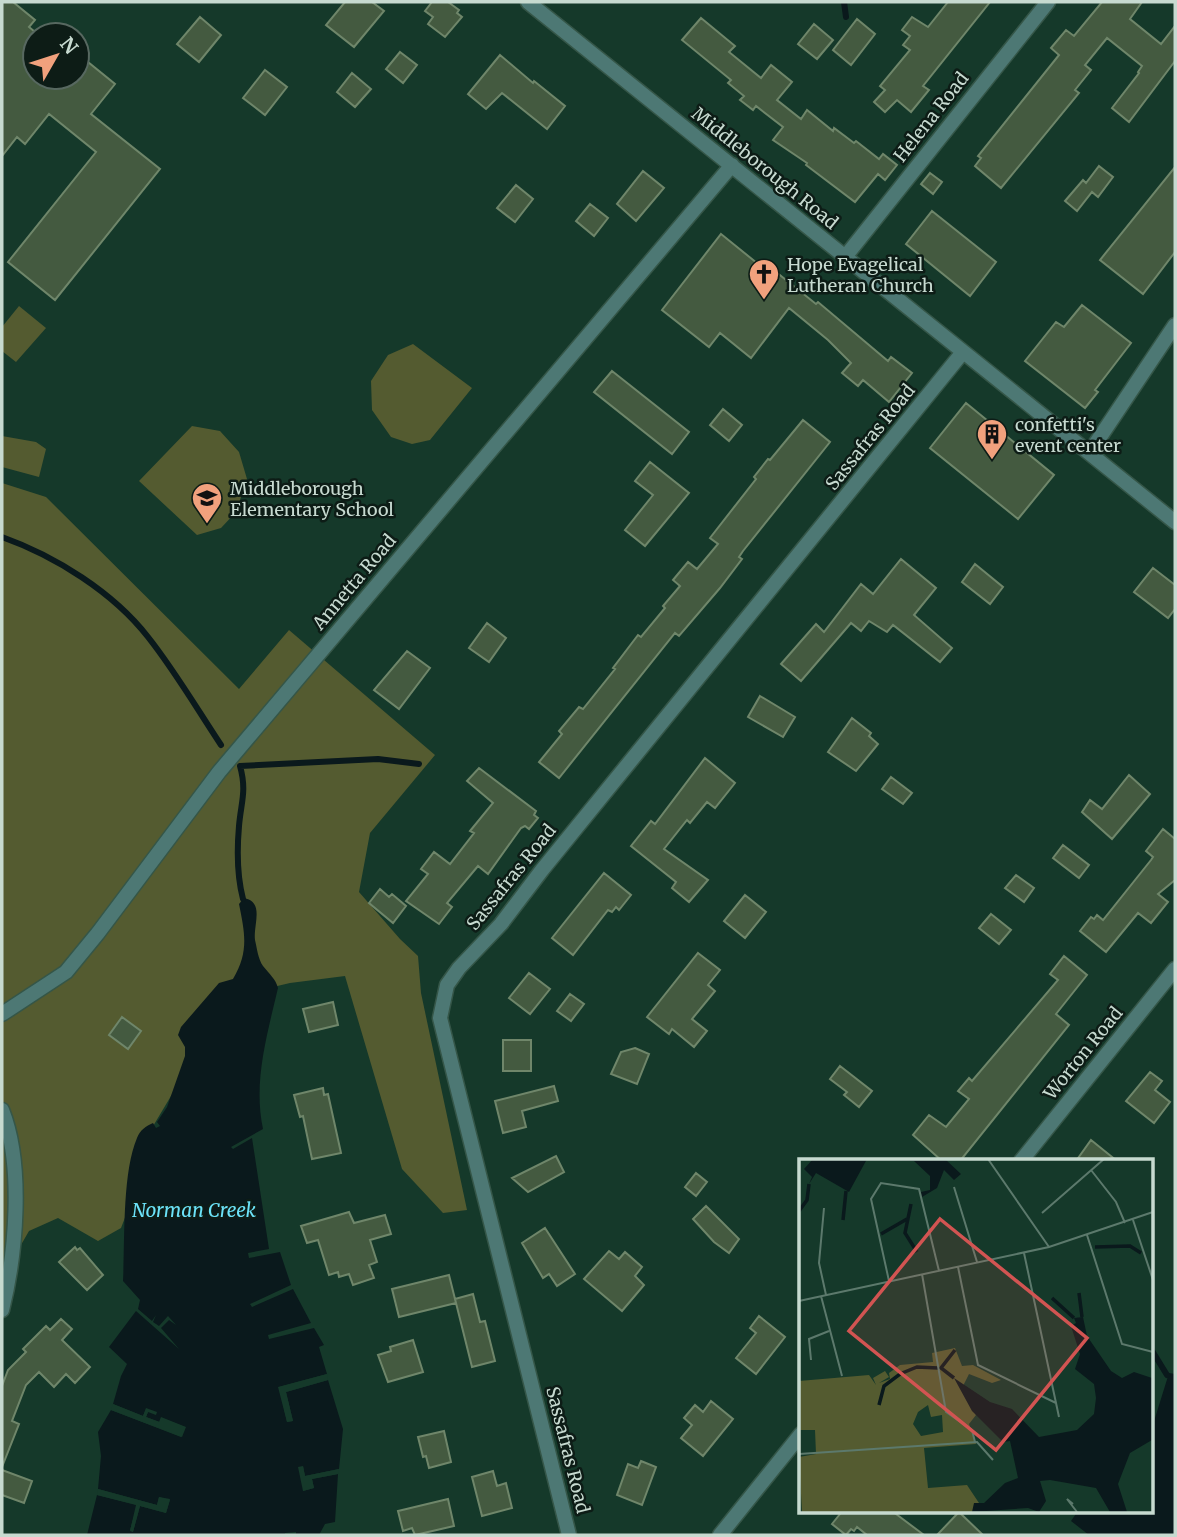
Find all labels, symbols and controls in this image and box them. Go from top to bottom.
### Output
north arrow [21,21,91,91]
text: N [55,32,83,59]
street label: Helena Road [889,67,973,167]
street label: Middleborough Road [687,102,843,234]
place label: Hope Evagelical Lutheran Church [787,253,934,297]
church icon: Hope Evagelical Lutheran Church [747,257,781,301]
street label: Sassafras Road [820,379,920,495]
place label: confetti's event center [1015,413,1121,457]
building icon: confetti's event center [975,417,1009,461]
place label: Middleborough Elementary School [230,477,394,521]
school or university icon: Middleborough Elementary School [190,481,224,525]
street label: Annetta Road [307,529,401,635]
street label: Sassafras Road [461,819,561,935]
street label: Worton Road [1038,1002,1127,1105]
inset map [799,1159,1152,1512]
water label: Norman Creek [132,1198,257,1222]
street label: Sassafras Road [541,1384,595,1516]

